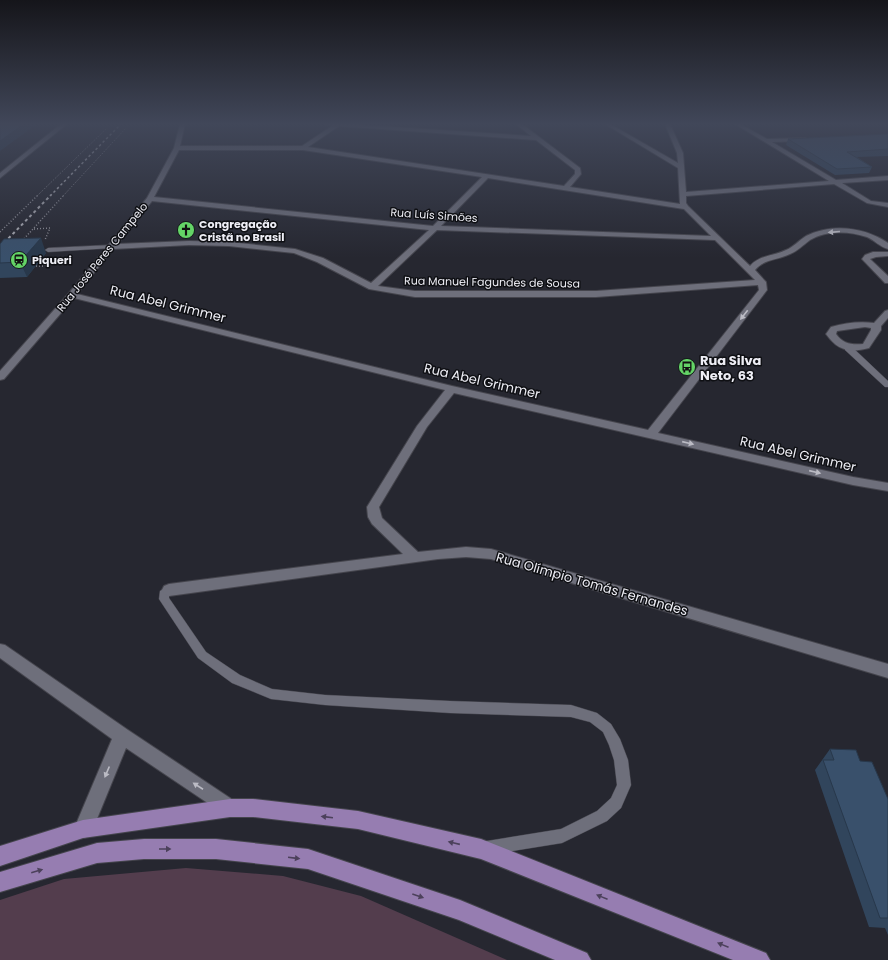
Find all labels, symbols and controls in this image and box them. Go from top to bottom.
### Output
street label: Rua José Peres Campelo [53,199,151,315]
street label: Rua Luís Simões [390,204,478,226]
place label: Congregação Cristã no Brasil [199,216,285,245]
church icon: Congregação Cristã no Brasil [176,220,196,240]
one-way arrow [828,228,840,235]
station icon: Piqueri [9,250,29,270]
place label: Piqueri [32,252,72,268]
street label: Rua Manuel Fagundes de Sousa [404,272,580,292]
street label: Rua Abel Grimmer [108,280,228,328]
one-way arrow [740,309,748,320]
place label: Rua Silva Neto, 63 [700,351,762,385]
bus stop icon: Rua Silva Neto, 63 [677,357,697,377]
street label: Rua Abel Grimmer [422,358,542,404]
street label: Rua Abel Grimmer [738,431,858,477]
one-way arrow [682,441,694,447]
one-way arrow [809,470,821,476]
street label: Rua Olímpio Tomás Fernandes [494,548,690,621]
one-way arrow [103,767,109,779]
one-way arrow [192,783,204,790]
one-way arrow [321,814,333,820]
one-way arrow [448,839,460,845]
one-way arrow [159,846,172,852]
one-way arrow [288,855,300,861]
one-way arrow [32,868,44,874]
one-way arrow [412,894,424,900]
one-way arrow [595,894,607,900]
one-way arrow [716,942,728,948]

